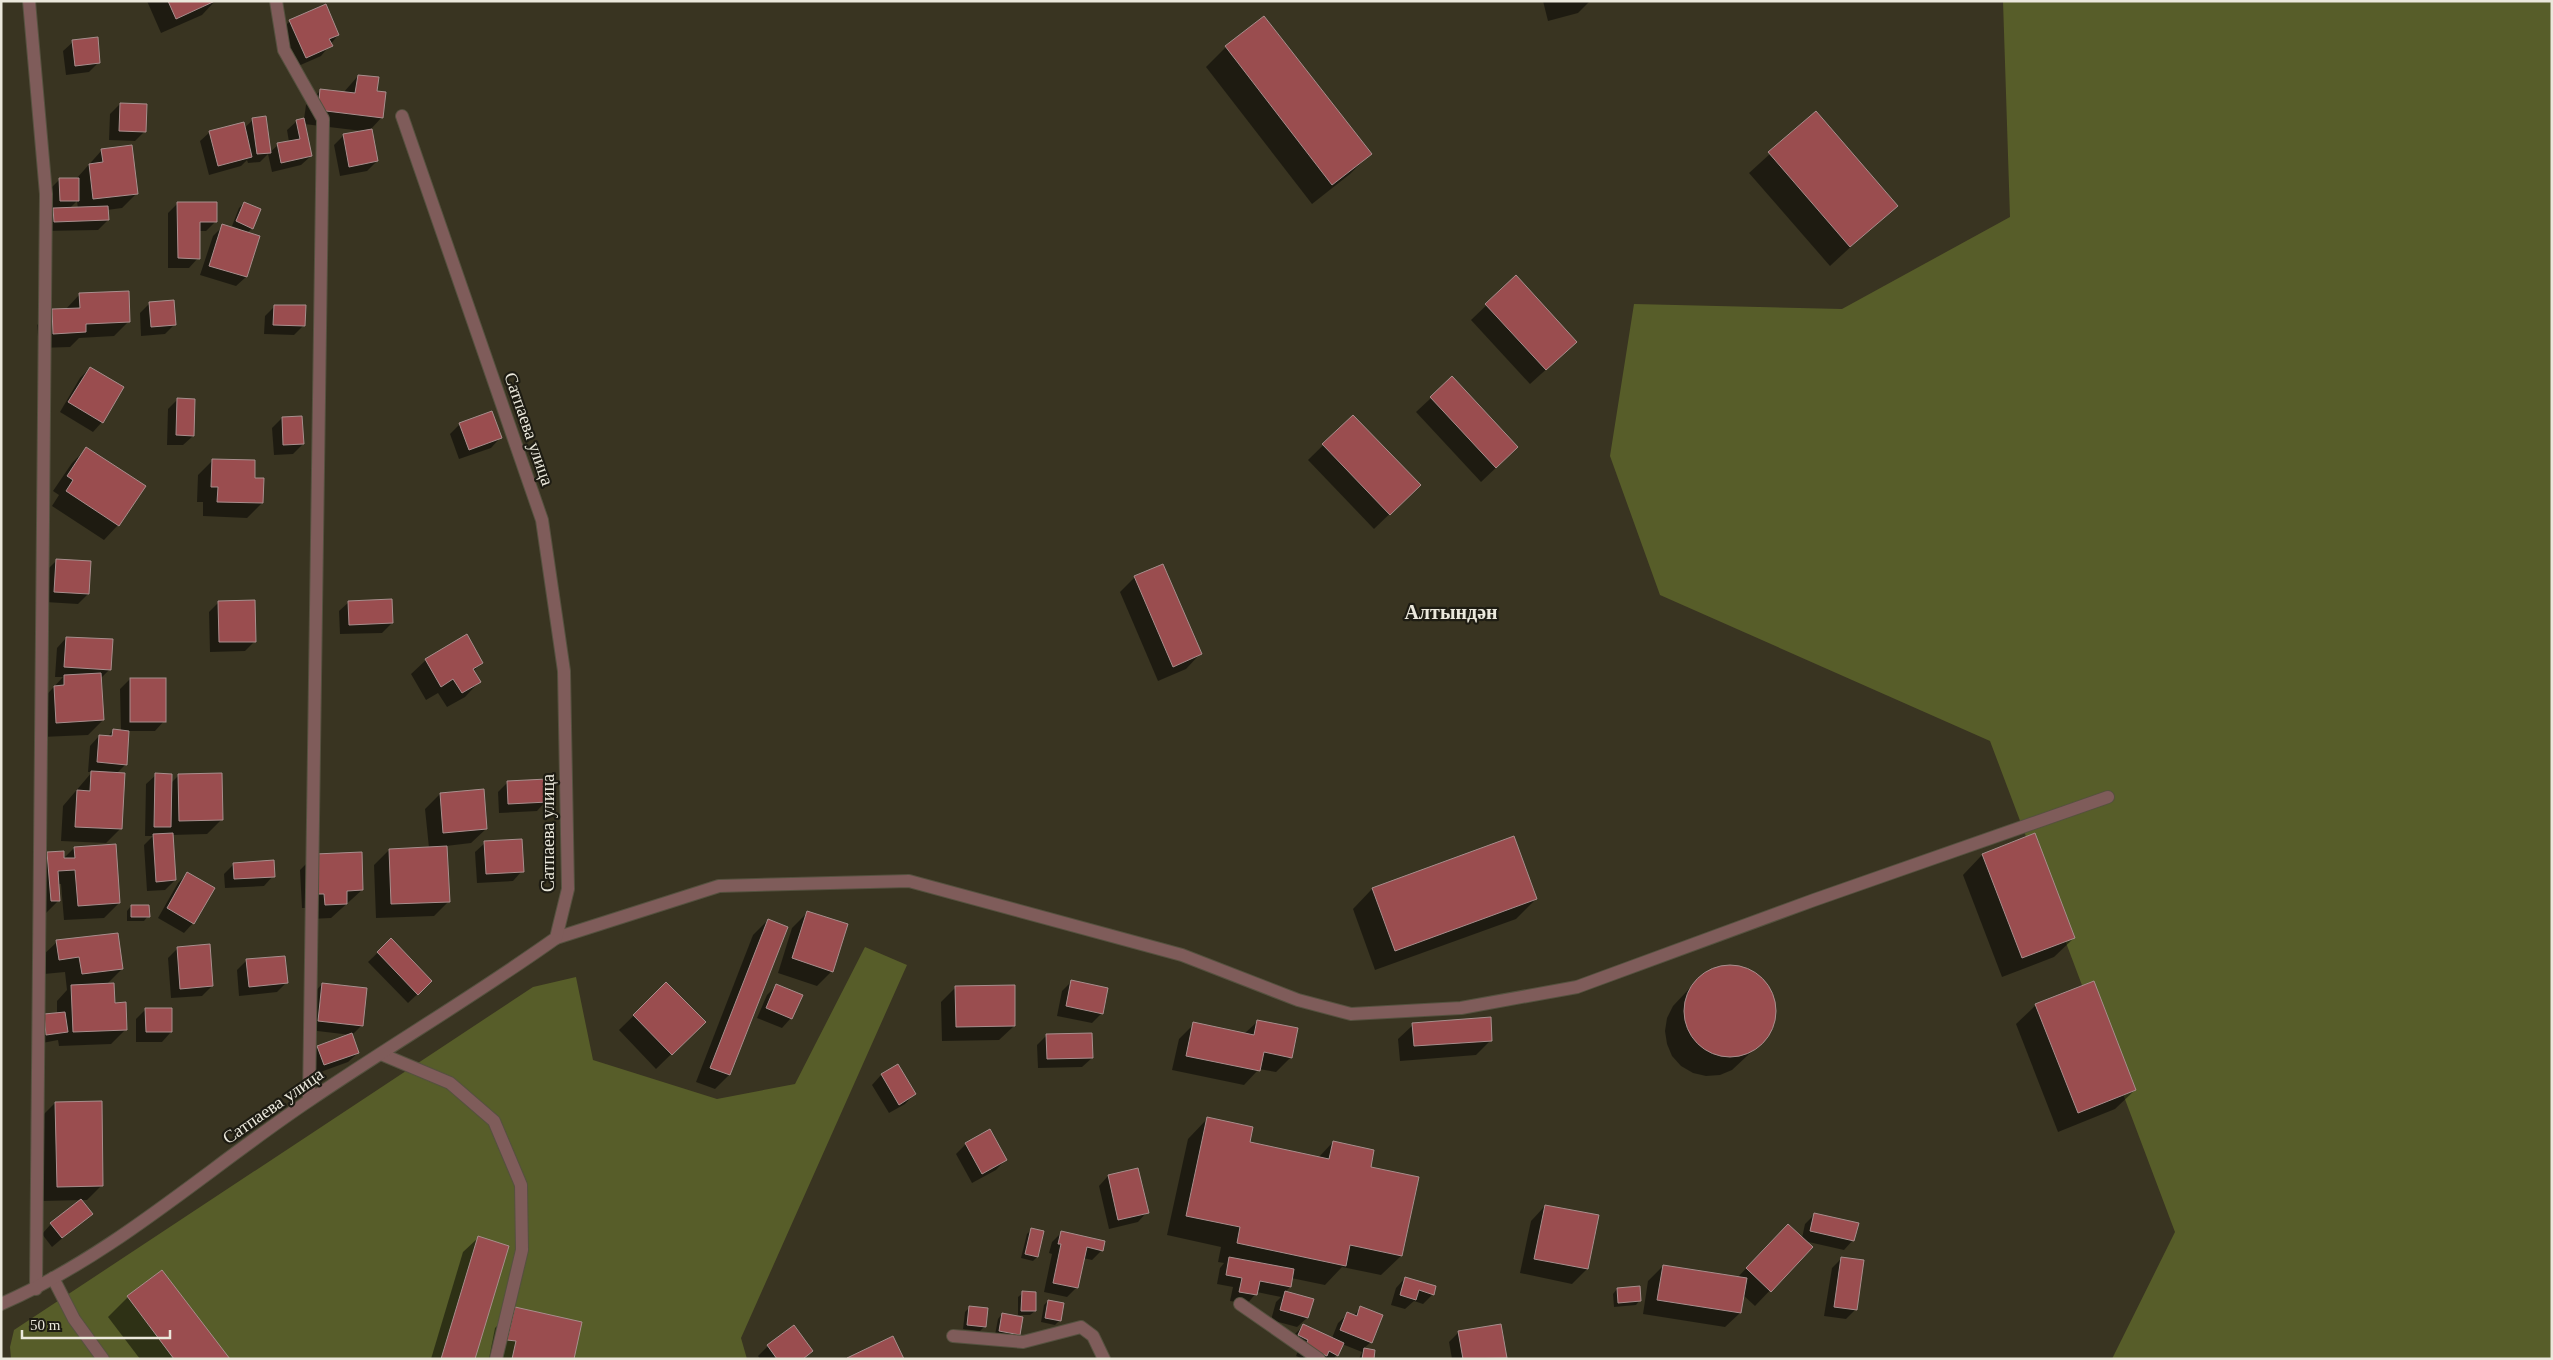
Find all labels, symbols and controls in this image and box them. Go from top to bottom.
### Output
street label: Сатпаева улица [500,370,558,488]
district label: Алтындән [1404,601,1498,623]
street label: Сатпаева улица [538,774,558,892]
street label: Сатпаева улица [219,1064,327,1148]
scale bar [22,1308,170,1340]
text: 50 m [30,1317,61,1333]

